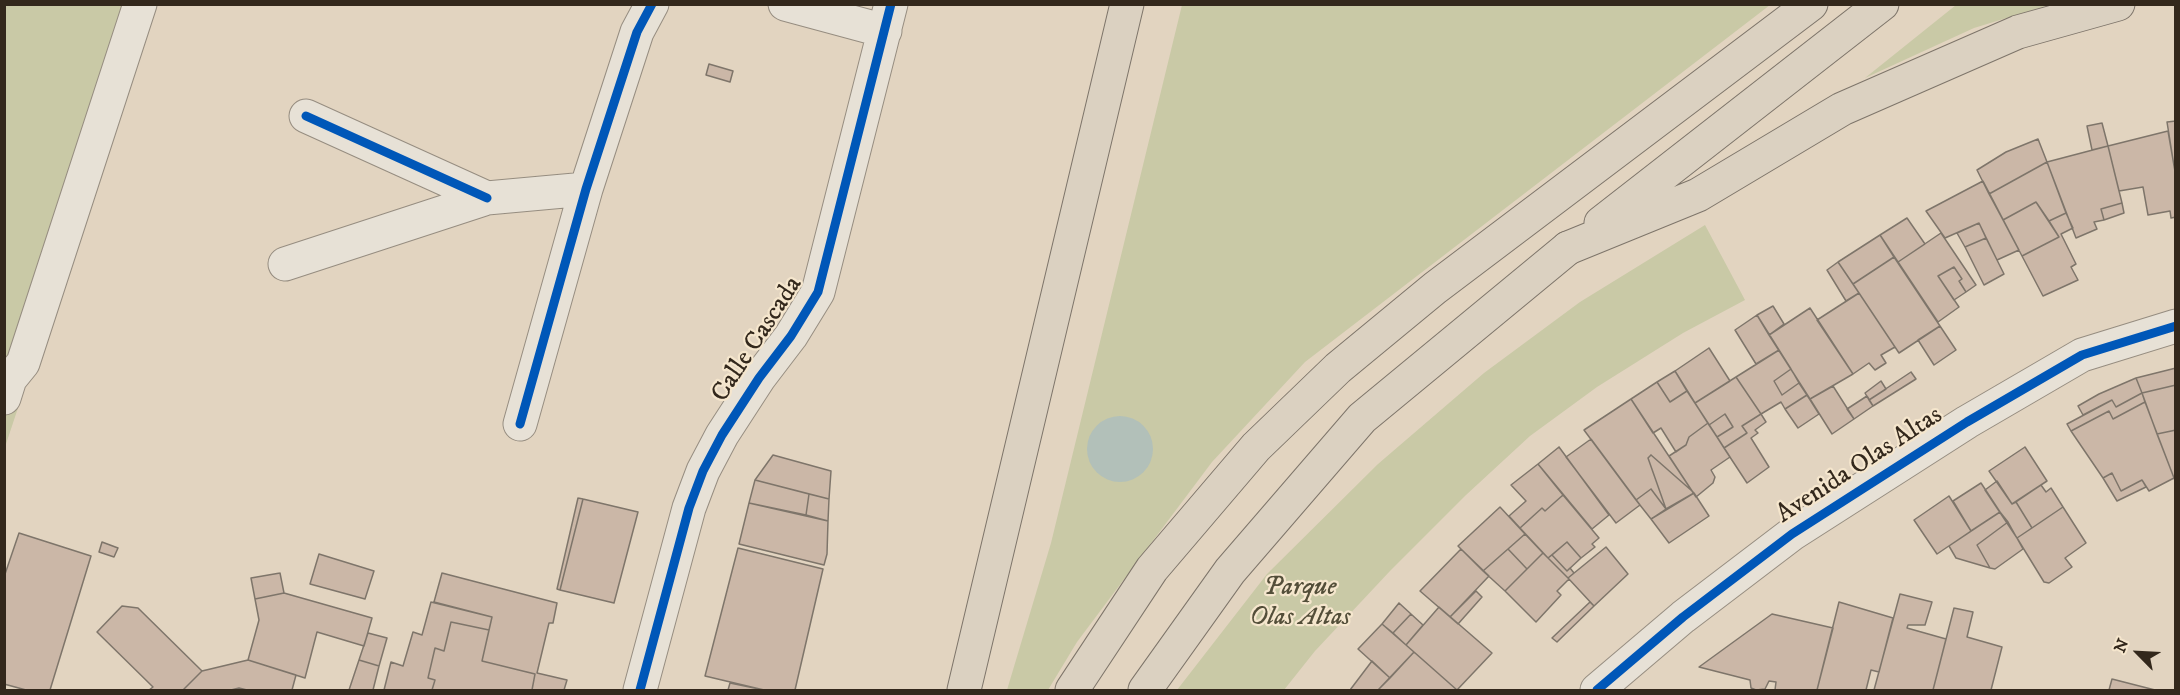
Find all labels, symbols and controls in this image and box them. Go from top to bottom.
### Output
street label: Calle Cascada [706,271,810,409]
street label: Avenida Olas Altas [1771,401,1949,531]
park label: Parque Olas Altas [1250,573,1350,634]
north arrow [2108,623,2168,683]
text: N [2110,636,2133,656]

